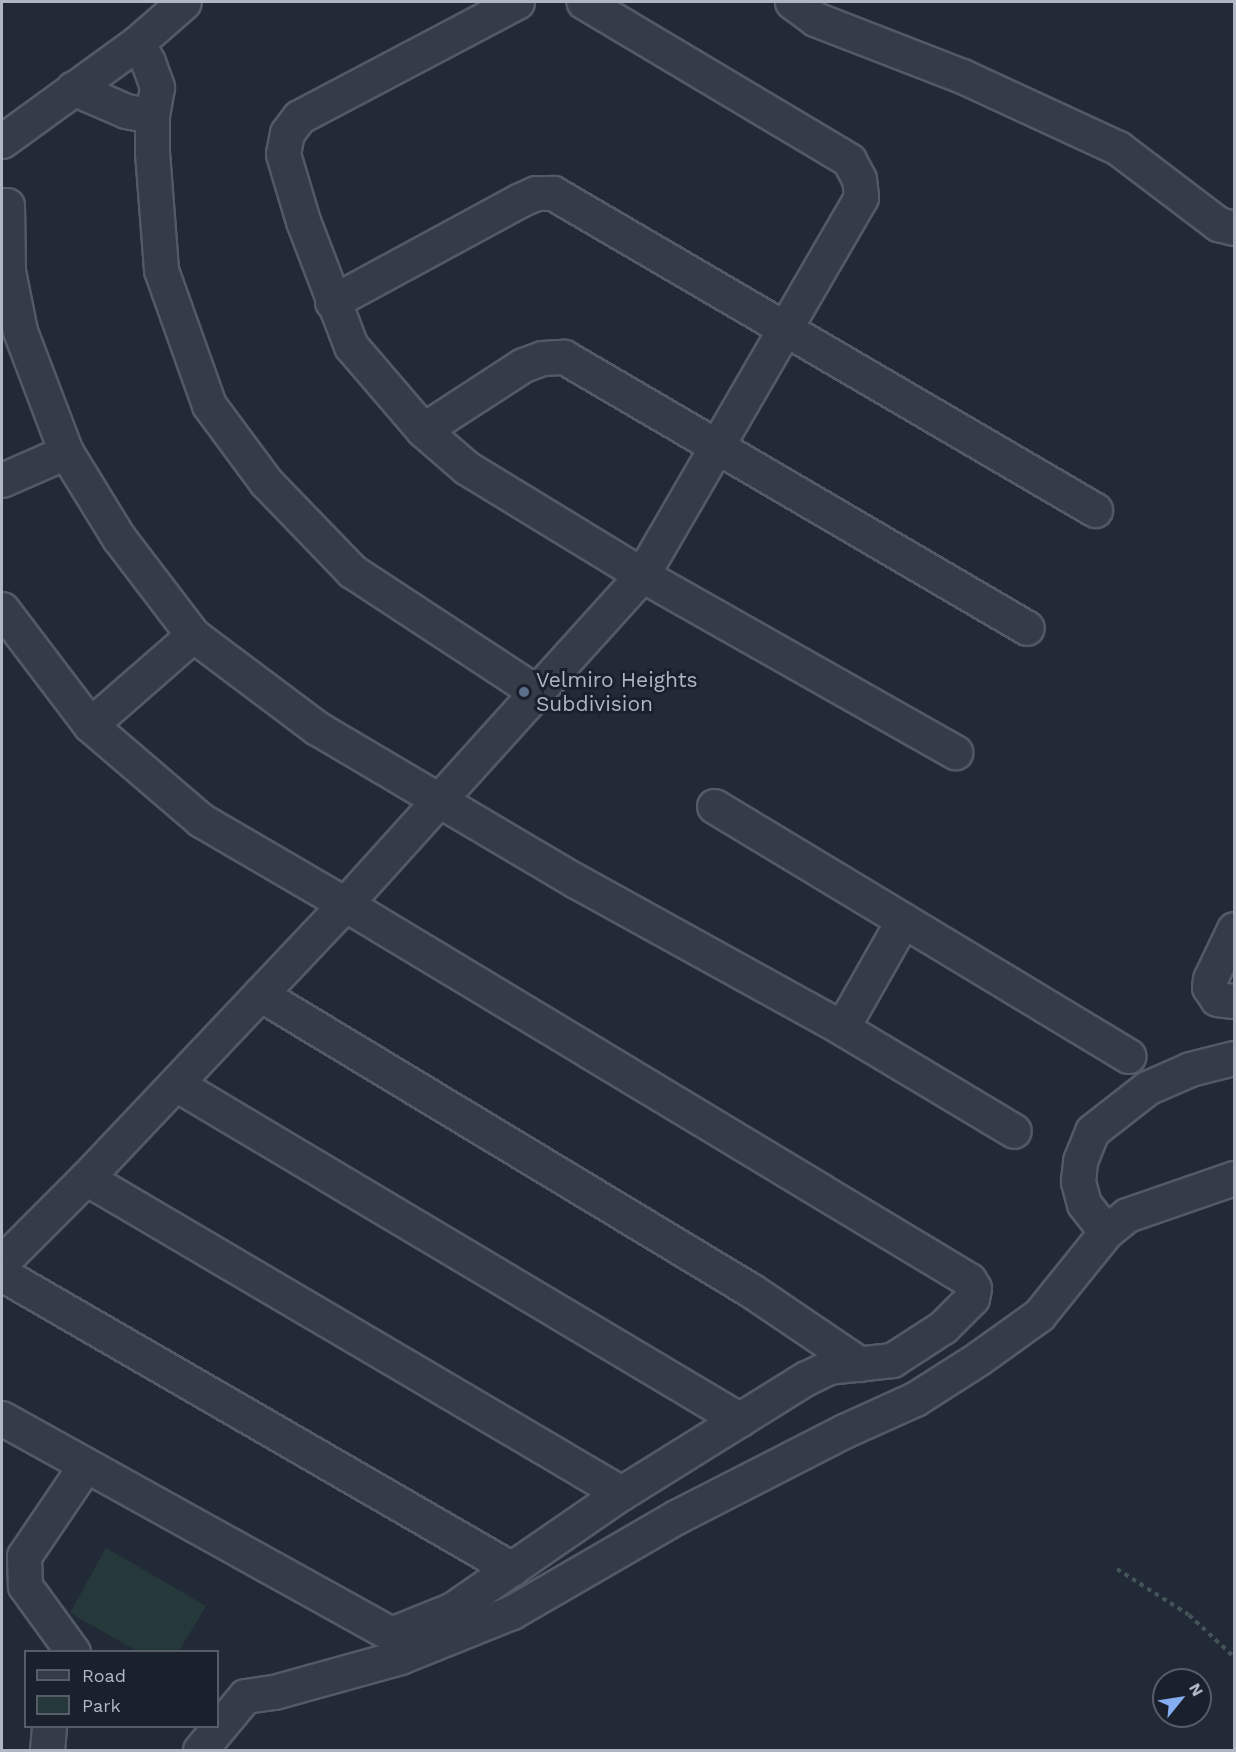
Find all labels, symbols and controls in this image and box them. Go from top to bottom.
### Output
place label: Velmiro Heights Subdivision [536,667,698,717]
marker: Velmiro Heights Subdivision [517,685,531,699]
legend [24,1650,219,1728]
text: Road [82,1665,126,1686]
north arrow [1152,1668,1212,1728]
text: N [1185,1680,1207,1700]
text: Park [82,1695,121,1716]

